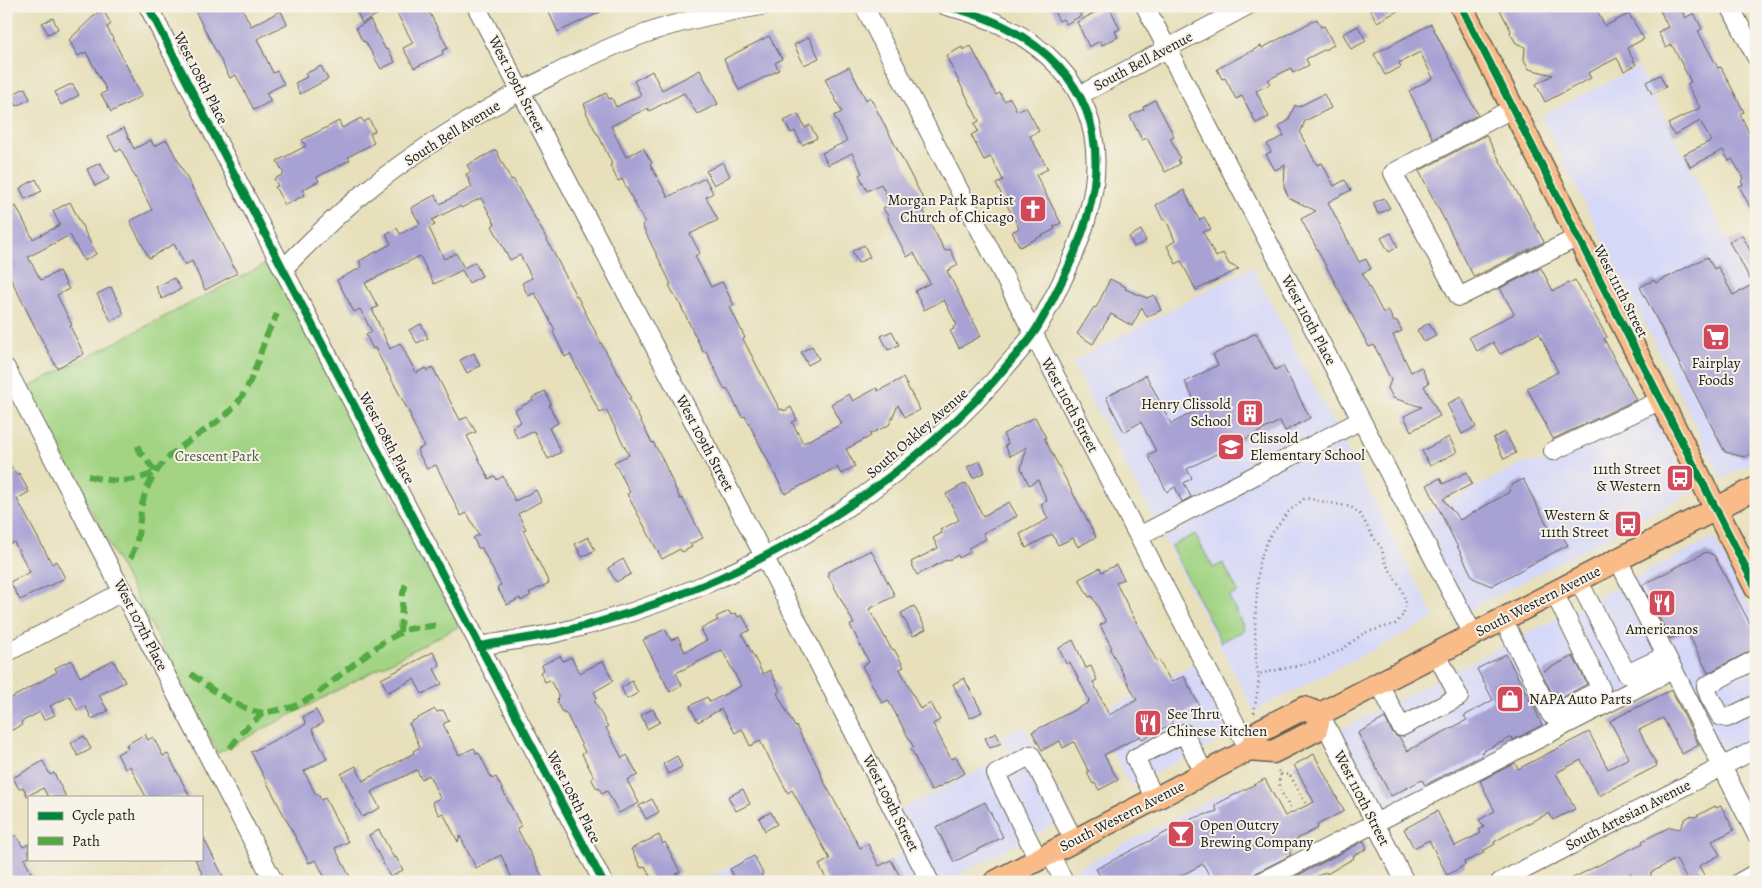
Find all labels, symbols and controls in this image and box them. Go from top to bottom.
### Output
street label: South Bell Avenue [1090,26,1196,96]
street label: West 108th Place [169,27,233,128]
street label: West 109th Street [484,31,550,136]
street label: South Bell Avenue [400,95,504,171]
place label: Morgan Park Baptist Church of Chicago [888,190,1014,227]
church icon: Morgan Park Baptist Church of Chicago [1018,194,1048,224]
street label: West 111th Street [1589,240,1653,341]
street label: West 110th Place [1276,271,1341,369]
supermarket icon: Fairplay Foods [1701,322,1731,352]
street label: West 110th Street [1036,353,1103,456]
place label: Fairplay Foods [1692,353,1741,390]
street label: South Oakley Avenue [862,383,972,483]
street label: West 108th Place [354,388,420,488]
street label: West 109th Street [671,390,739,495]
place label: Henry Clissold School [1141,394,1232,431]
building icon: Henry Clissold School [1235,398,1265,428]
place label: Clissold Elementary School [1250,428,1365,465]
school or university icon: Clissold Elementary School [1216,432,1246,462]
park label: Crescent Park [175,446,260,466]
place label: 111th Street & Western [1593,459,1661,496]
bus stop icon: 111th Street & Western [1665,463,1695,493]
place label: Western & 111th Street [1541,505,1609,542]
bus stop icon: Western & 111th Street [1613,509,1643,539]
street label: South Western Avenue [1472,561,1604,641]
street label: West 107th Place [109,575,173,675]
restaurant icon: Americanos [1647,588,1677,618]
place label: Americanos [1625,619,1698,639]
shop icon: NAPA Auto Parts [1495,684,1525,714]
place label: NAPA Auto Parts [1529,689,1632,709]
place label: See Thru Chinese Kitchen [1167,704,1267,741]
restaurant icon: See Thru Chinese Kitchen [1133,708,1163,738]
street label: West 108th Place [542,746,606,847]
street label: West 110th Street [1329,746,1395,849]
street label: West 109th Street [858,750,924,855]
street label: South Artesian Avenue [1562,775,1694,855]
street label: South Western Avenue [1056,776,1188,856]
legend [28,796,202,860]
text: Cycle path [72,805,135,825]
place label: Open Outcry Brewing Company [1200,815,1314,852]
bar icon: Open Outcry Brewing Company [1166,819,1196,849]
text: Path [72,831,100,851]

